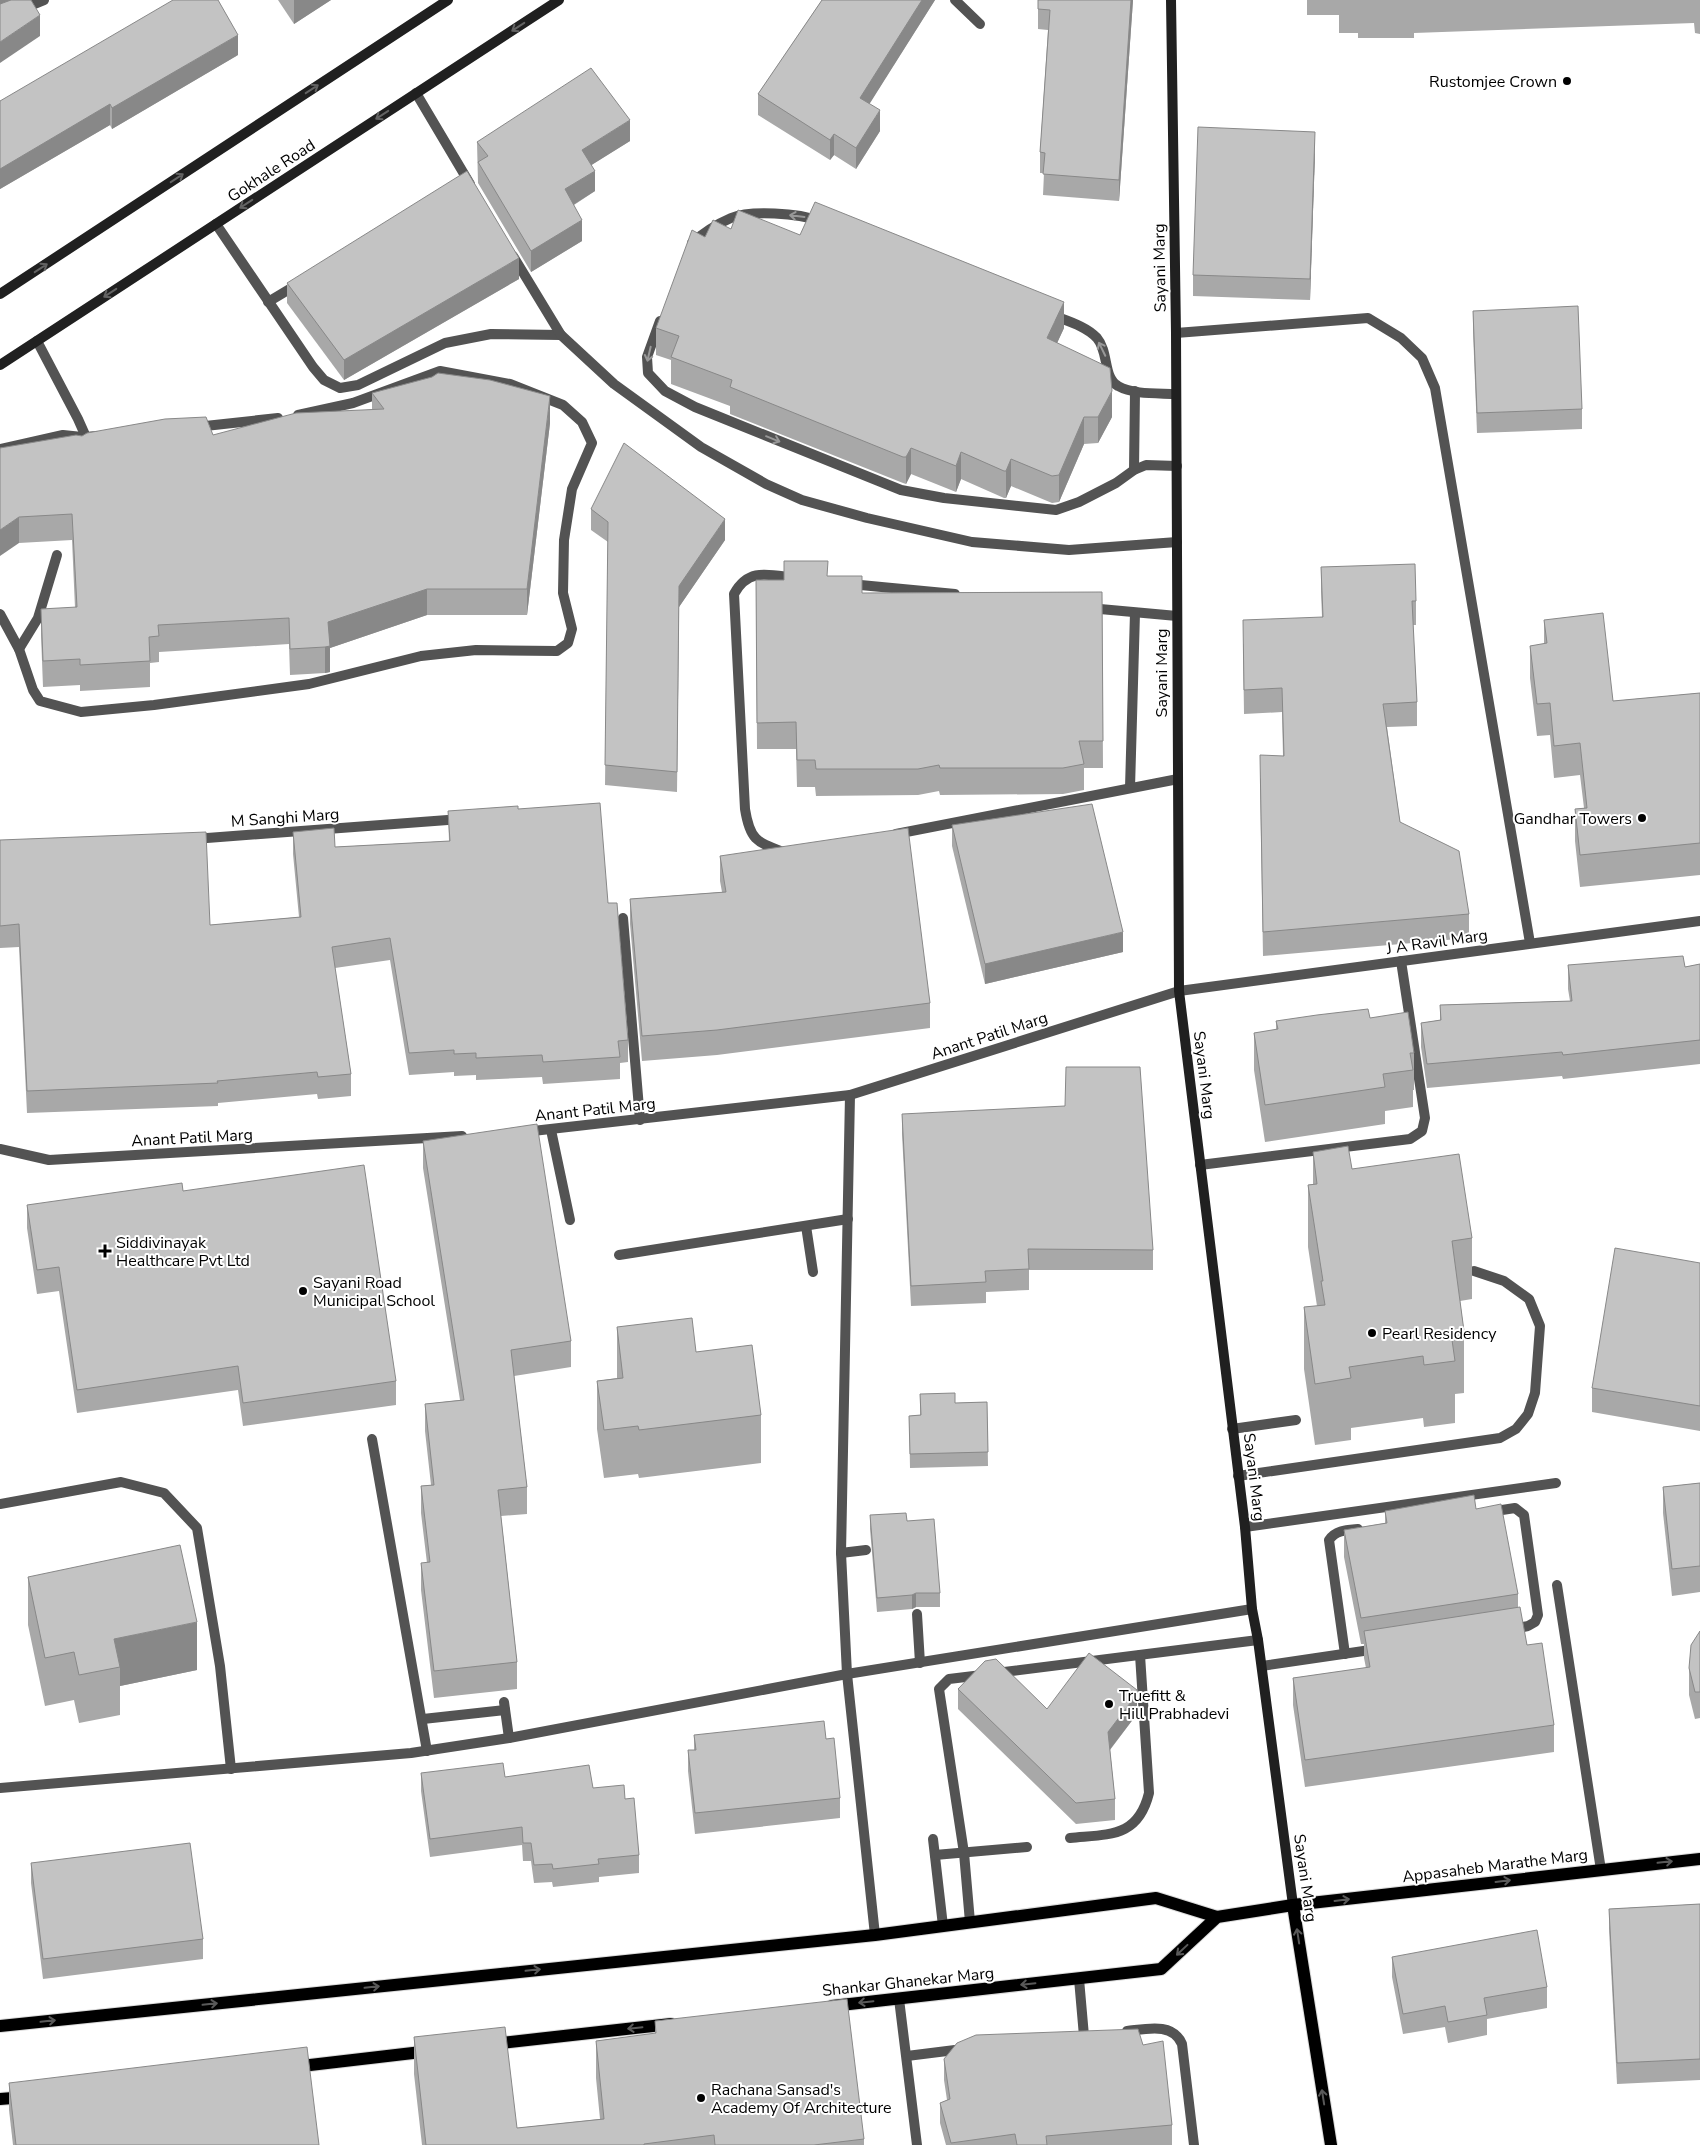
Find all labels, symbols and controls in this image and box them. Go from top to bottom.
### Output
one-way arrow [512,22,526,32]
place label: Rustomjee Crown [1429,71,1557,93]
marker: Rustomjee Crown [1561,75,1573,87]
one-way arrow [305,84,319,94]
one-way arrow [375,110,389,120]
street label: Gokhale Road [223,134,320,207]
one-way arrow [169,173,183,183]
one-way arrow [239,199,253,209]
one-way arrow [789,211,805,221]
street label: Sayani Marg [1148,223,1172,313]
one-way arrow [33,262,47,272]
one-way arrow [103,288,117,298]
one-way arrow [1097,342,1106,357]
one-way arrow [644,346,653,362]
one-way arrow [765,435,780,444]
street label: Sayani Marg [1151,629,1173,717]
street label: M Sanghi Marg [230,803,340,833]
place label: Gandhar Towers [1514,808,1632,830]
marker: Gandhar Towers [1636,812,1648,824]
street label: J A Ravil Marg [1384,924,1489,960]
street label: Anant Patil Marg [928,1007,1051,1065]
street label: Sayani Marg [1188,1030,1220,1121]
street label: Anant Patil Marg [533,1093,657,1127]
street label: Anant Patil Marg [131,1124,253,1152]
place label: Siddivinayak Healthcare Pvt Ltd [116,1232,250,1272]
marker: Siddivinayak Healthcare Pvt Ltd [98,1244,112,1258]
place label: Sayani Road Municipal School [313,1272,435,1312]
marker: Sayani Road Municipal School [297,1285,309,1297]
place label: Pearl Residency [1382,1323,1497,1345]
marker: Pearl Residency [1366,1327,1378,1339]
street label: Sayani Marg [1238,1432,1270,1523]
place label: Truefitt & Hill Prabhadevi [1119,1685,1229,1725]
marker: Truefitt & Hill Prabhadevi [1103,1698,1115,1710]
street label: Sayani Marg [1288,1833,1322,1924]
street label: Appasaheb Marathe Marg [1401,1844,1589,1888]
one-way arrow [1656,1858,1672,1867]
one-way arrow [1495,1875,1511,1885]
one-way arrow [1333,1895,1349,1905]
one-way arrow [1293,1929,1303,1945]
one-way arrow [1175,1944,1188,1956]
street label: Shankar Ghanekar Marg [821,1962,995,2002]
one-way arrow [525,1965,541,1975]
one-way arrow [1020,1979,1036,1989]
one-way arrow [363,1982,379,1992]
one-way arrow [858,1997,874,2007]
one-way arrow [202,1999,218,2009]
one-way arrow [40,2016,56,2026]
one-way arrow [627,2023,643,2033]
place label: Rachana Sansad's Academy Of Architecture [711,2079,892,2119]
one-way arrow [1318,2089,1328,2105]
marker: Rachana Sansad's Academy Of Architecture [695,2092,707,2104]

